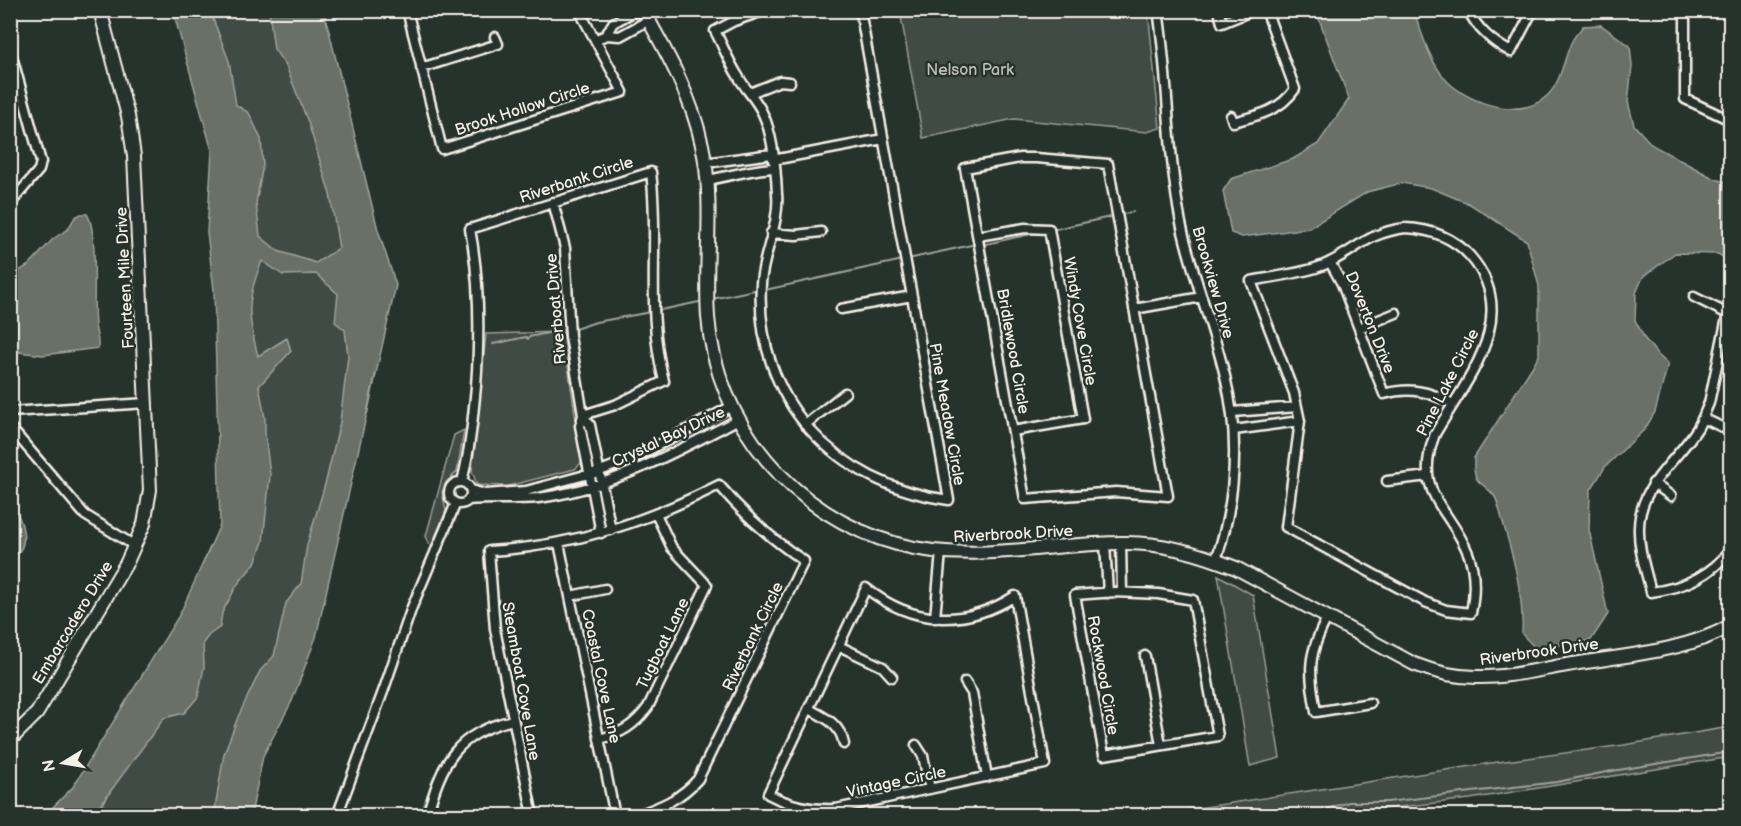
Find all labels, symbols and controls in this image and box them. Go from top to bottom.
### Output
park label: Nelson Park [926,61,1014,80]
street label: Brook Hollow Circle [453,79,593,140]
street label: Riverbank Circle [517,153,636,208]
street label: Fourteen Mile Drive [112,206,139,349]
street label: Brookview Drive [1187,224,1238,341]
street label: Riverboat Drive [542,252,571,365]
street label: Windy Cove Circle [1059,256,1100,387]
street label: Doverton Drive [1341,269,1399,377]
street label: Bridlewood Circle [992,287,1033,416]
street label: Pine Lake Circle [1413,325,1484,439]
street label: Pine Meadow Circle [925,342,968,487]
street label: Crystal Bay Drive [609,403,729,472]
street label: Riverbrook Drive [953,522,1074,547]
street label: Embarcadero Drive [29,557,118,688]
street label: Riverbank Circle [719,579,788,694]
street label: Tugboat Lane [633,594,694,692]
street label: Steamboat Cove Lane [497,601,544,762]
street label: Coastal Cove Lane [577,607,624,746]
street label: Rockwood Circle [1083,614,1122,737]
street label: Riverbrook Drive [1479,635,1600,670]
north arrow [33,733,93,793]
text: N [39,758,60,773]
street label: Vintage Circle [845,763,948,802]

